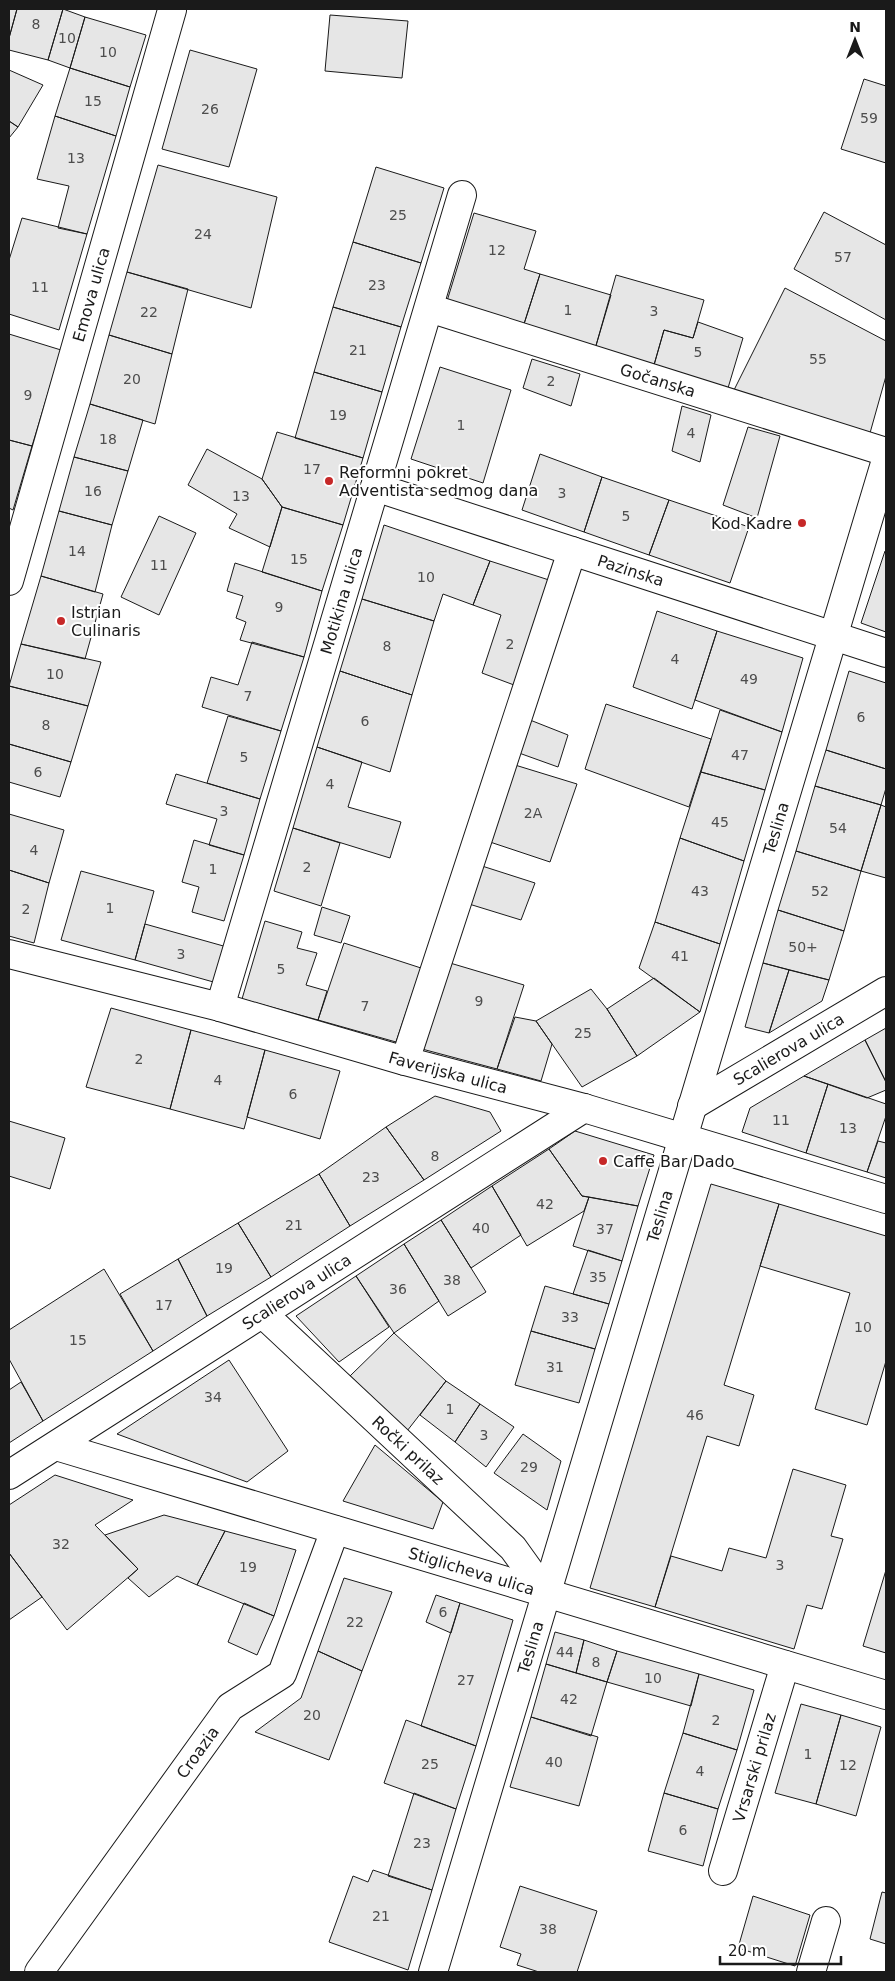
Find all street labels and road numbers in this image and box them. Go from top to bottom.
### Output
street label: Emova ulica [68,245,113,344]
street label: Gočanska [618,359,698,401]
street label: Motikina ulica [316,545,366,656]
street label: Pazinska [595,550,667,590]
street label: Teslina [759,800,793,858]
street label: Scalierova ulica [729,1009,847,1089]
street label: Faverijska ulica [387,1047,510,1097]
street label: Teslina [642,1188,676,1246]
street label: Scalierova ulica [238,1250,354,1333]
street label: Ročki prilaz [368,1412,448,1488]
street label: Stiglicheva ulica [406,1543,537,1599]
street label: Teslina [513,1619,547,1677]
street label: Vrsarski prilaz [729,1711,780,1825]
street label: Croazia [172,1722,223,1782]

